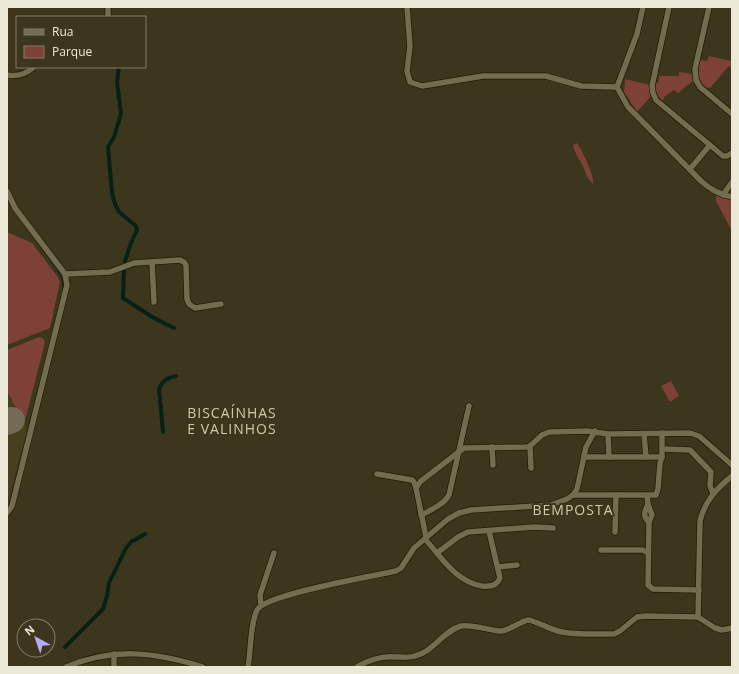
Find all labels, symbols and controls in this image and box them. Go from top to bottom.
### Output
legend [16,16,146,68]
text: Rua [52,23,73,40]
text: Parque [52,43,92,60]
district label: BISCAÍNHAS E VALINHOS [187,403,277,438]
district label: BEMPOSTA [533,500,613,519]
north arrow [16,618,56,658]
text: N [21,621,38,639]

